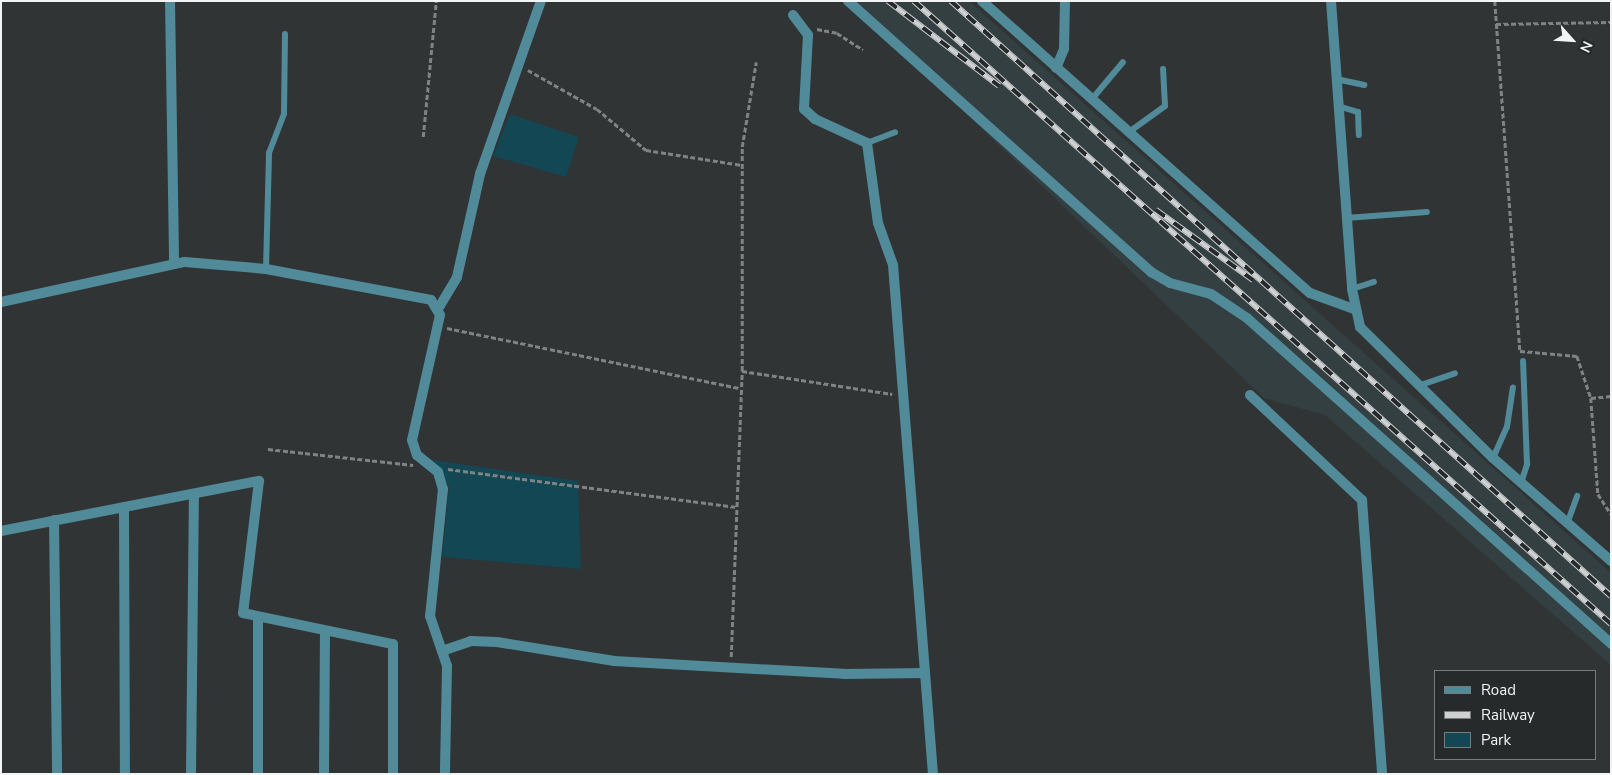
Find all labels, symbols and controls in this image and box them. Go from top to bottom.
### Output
north arrow [1547,15,1597,65]
text: N [1575,38,1597,56]
legend [1434,670,1597,760]
text: Road [1481,680,1516,700]
text: Railway [1481,705,1535,725]
text: Park [1481,730,1511,750]

